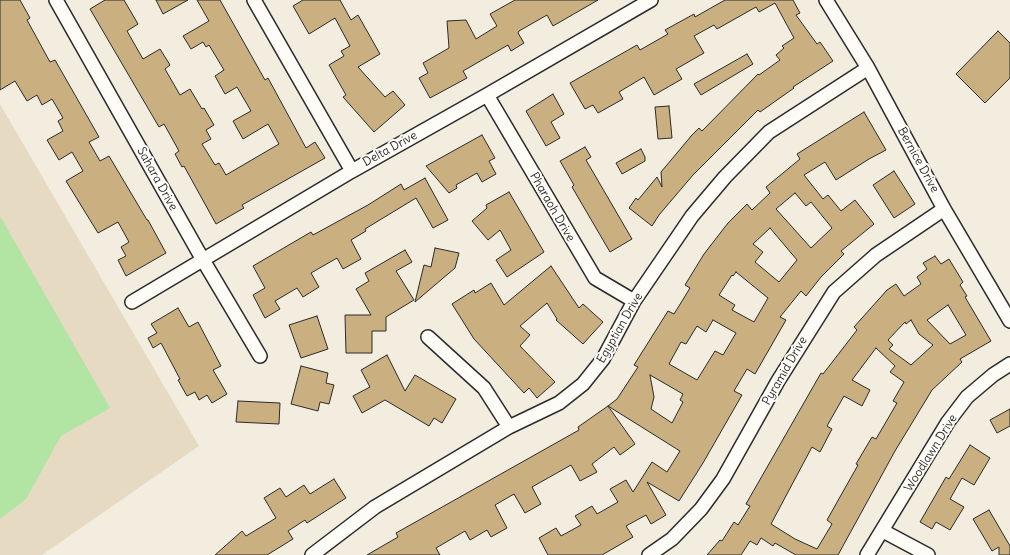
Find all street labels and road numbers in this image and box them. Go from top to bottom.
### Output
street label: Bernice Drive [894,125,942,195]
street label: Delta Drive [360,128,420,170]
street label: Sahara Drive [134,145,180,213]
street label: Pharaoh Drive [526,170,578,244]
street label: Egyptian Drive [594,290,646,366]
street label: Pyramid Drive [759,334,811,408]
street label: Woodlawn Drive [902,412,960,494]

